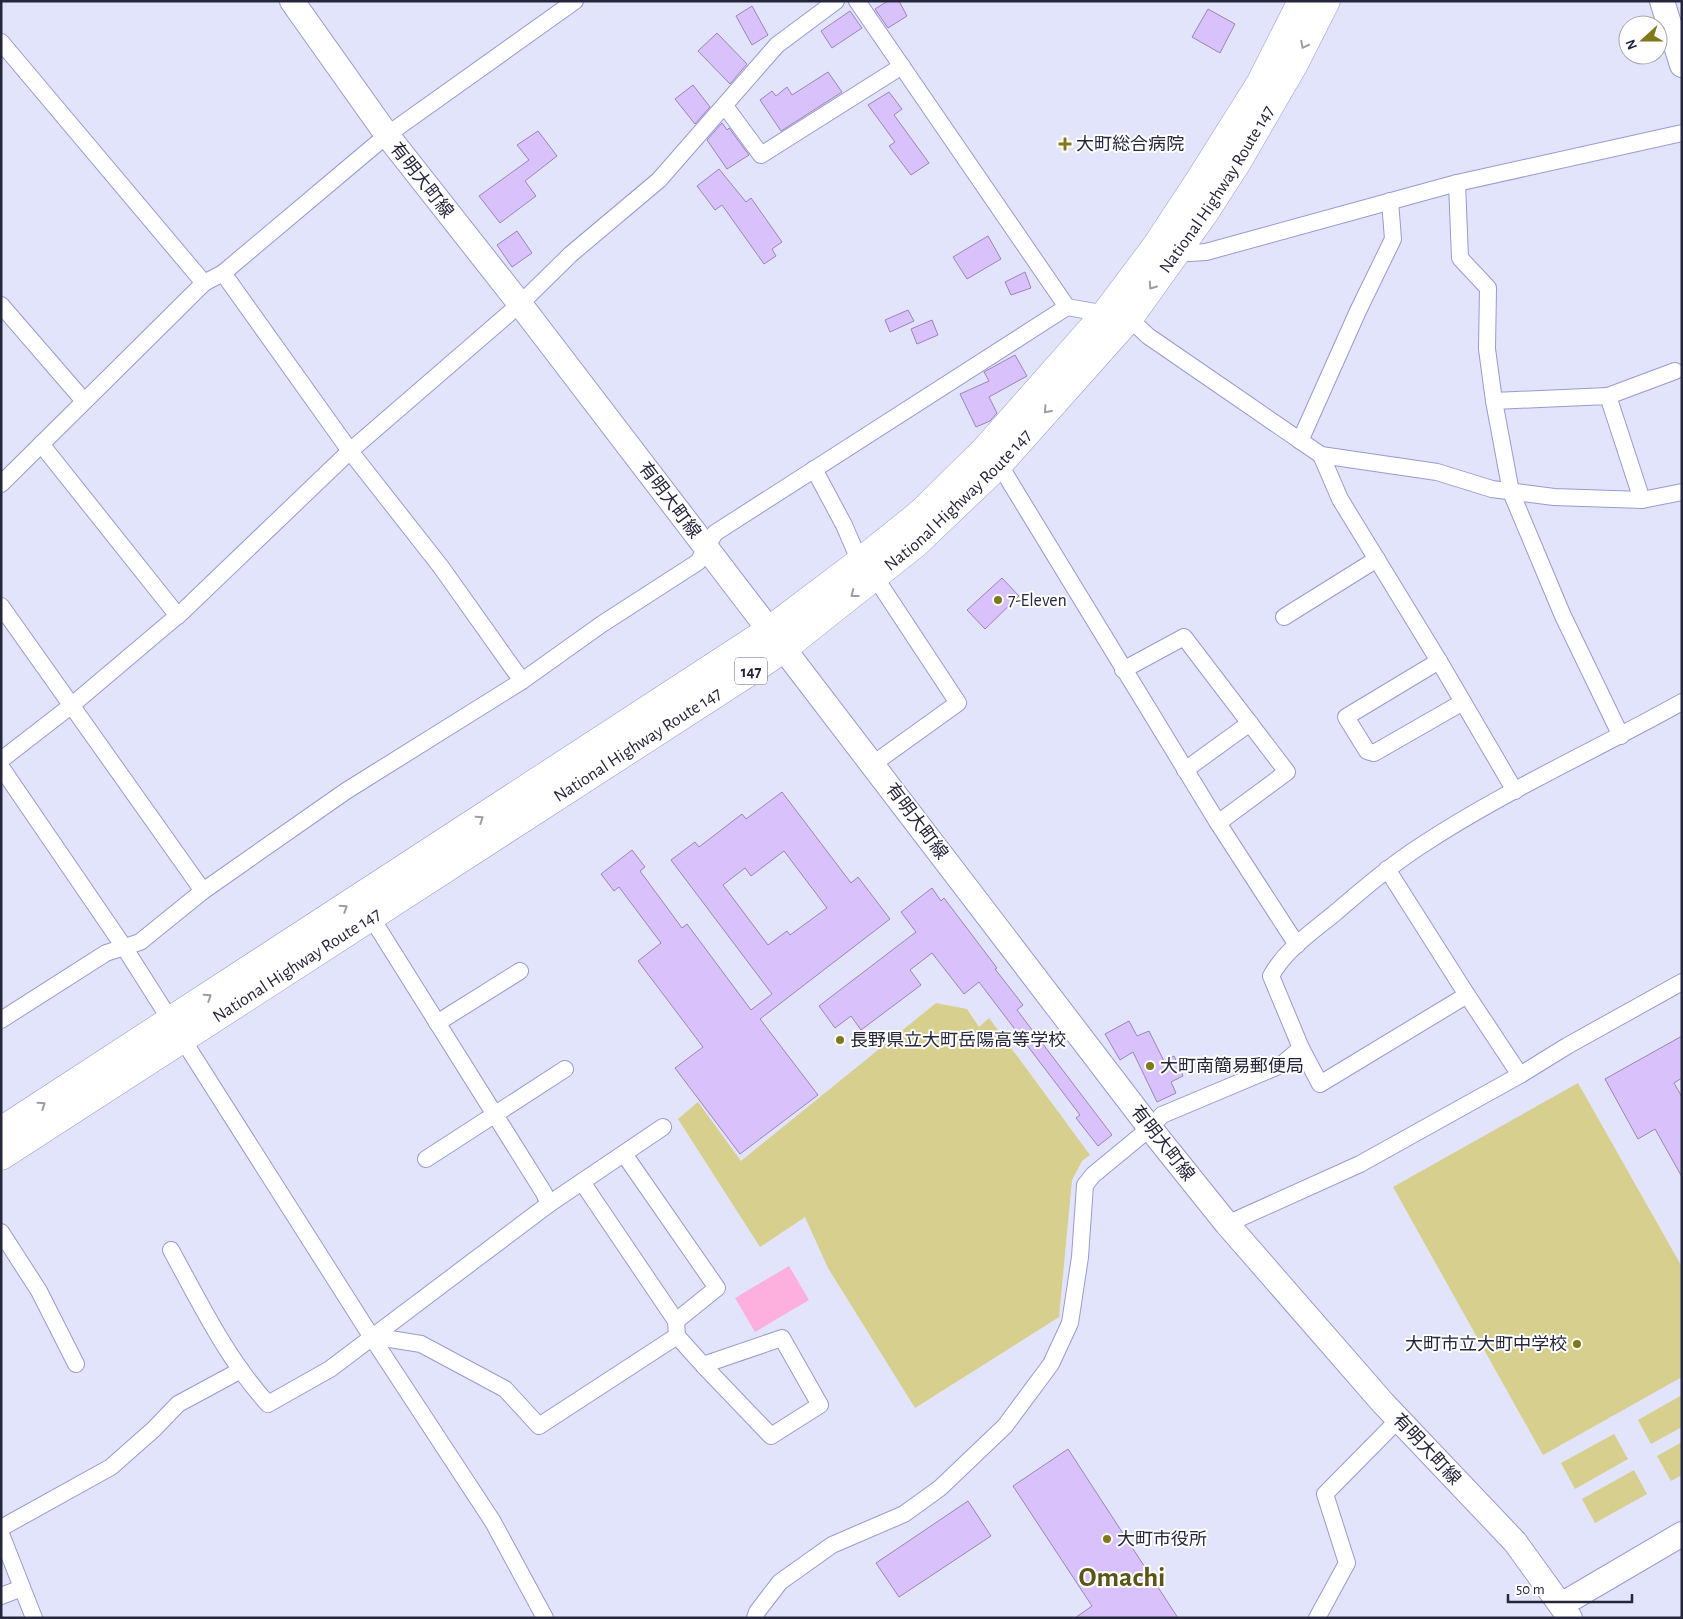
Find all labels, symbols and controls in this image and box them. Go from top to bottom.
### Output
north arrow [1618,15,1668,65]
text: N [1624,37,1640,51]
one-way arrow [1300,40,1310,49]
street label: National Highway Route 147 [1156,103,1278,277]
place label: 大町総合病院 [1076,134,1184,154]
marker: 大町総合病院 [1058,137,1072,151]
street label: 有明大町線 [386,138,458,222]
one-way arrow [1149,280,1158,289]
one-way arrow [1044,404,1053,413]
street label: National Highway Route 147 [881,426,1035,575]
street label: 有明大町線 [635,458,705,542]
one-way arrow [851,588,860,596]
place label: 7-Eleven [1008,592,1067,610]
marker: 7-Eleven [992,594,1004,606]
road number: 147 [735,658,767,684]
street label: National Highway Route 147 [551,684,725,806]
street label: 有明大町線 [882,779,952,863]
one-way arrow [475,816,484,826]
street label: National Highway Route 147 [210,905,384,1026]
one-way arrow [338,905,347,915]
one-way arrow [203,994,212,1004]
place label: 長野県立大町岳陽高等学校 [850,1030,1066,1050]
marker: 長野県立大町岳陽高等学校 [834,1034,846,1046]
place label: 大町南簡易郵便局 [1160,1056,1304,1076]
marker: 大町南簡易郵便局 [1144,1060,1156,1072]
street label: 有明大町線 [1127,1101,1199,1185]
one-way arrow [37,1102,46,1111]
place label: 大町市立大町中学校 [1405,1334,1567,1354]
marker: 大町市立大町中学校 [1571,1338,1583,1350]
street label: 有明大町線 [1389,1409,1465,1489]
place label: 大町市役所 [1117,1530,1207,1549]
marker: 大町市役所 [1101,1533,1113,1545]
district label: Omachi [1079,1564,1165,1592]
scale bar [1508,1572,1632,1604]
text: 50 m [1516,1582,1545,1597]

